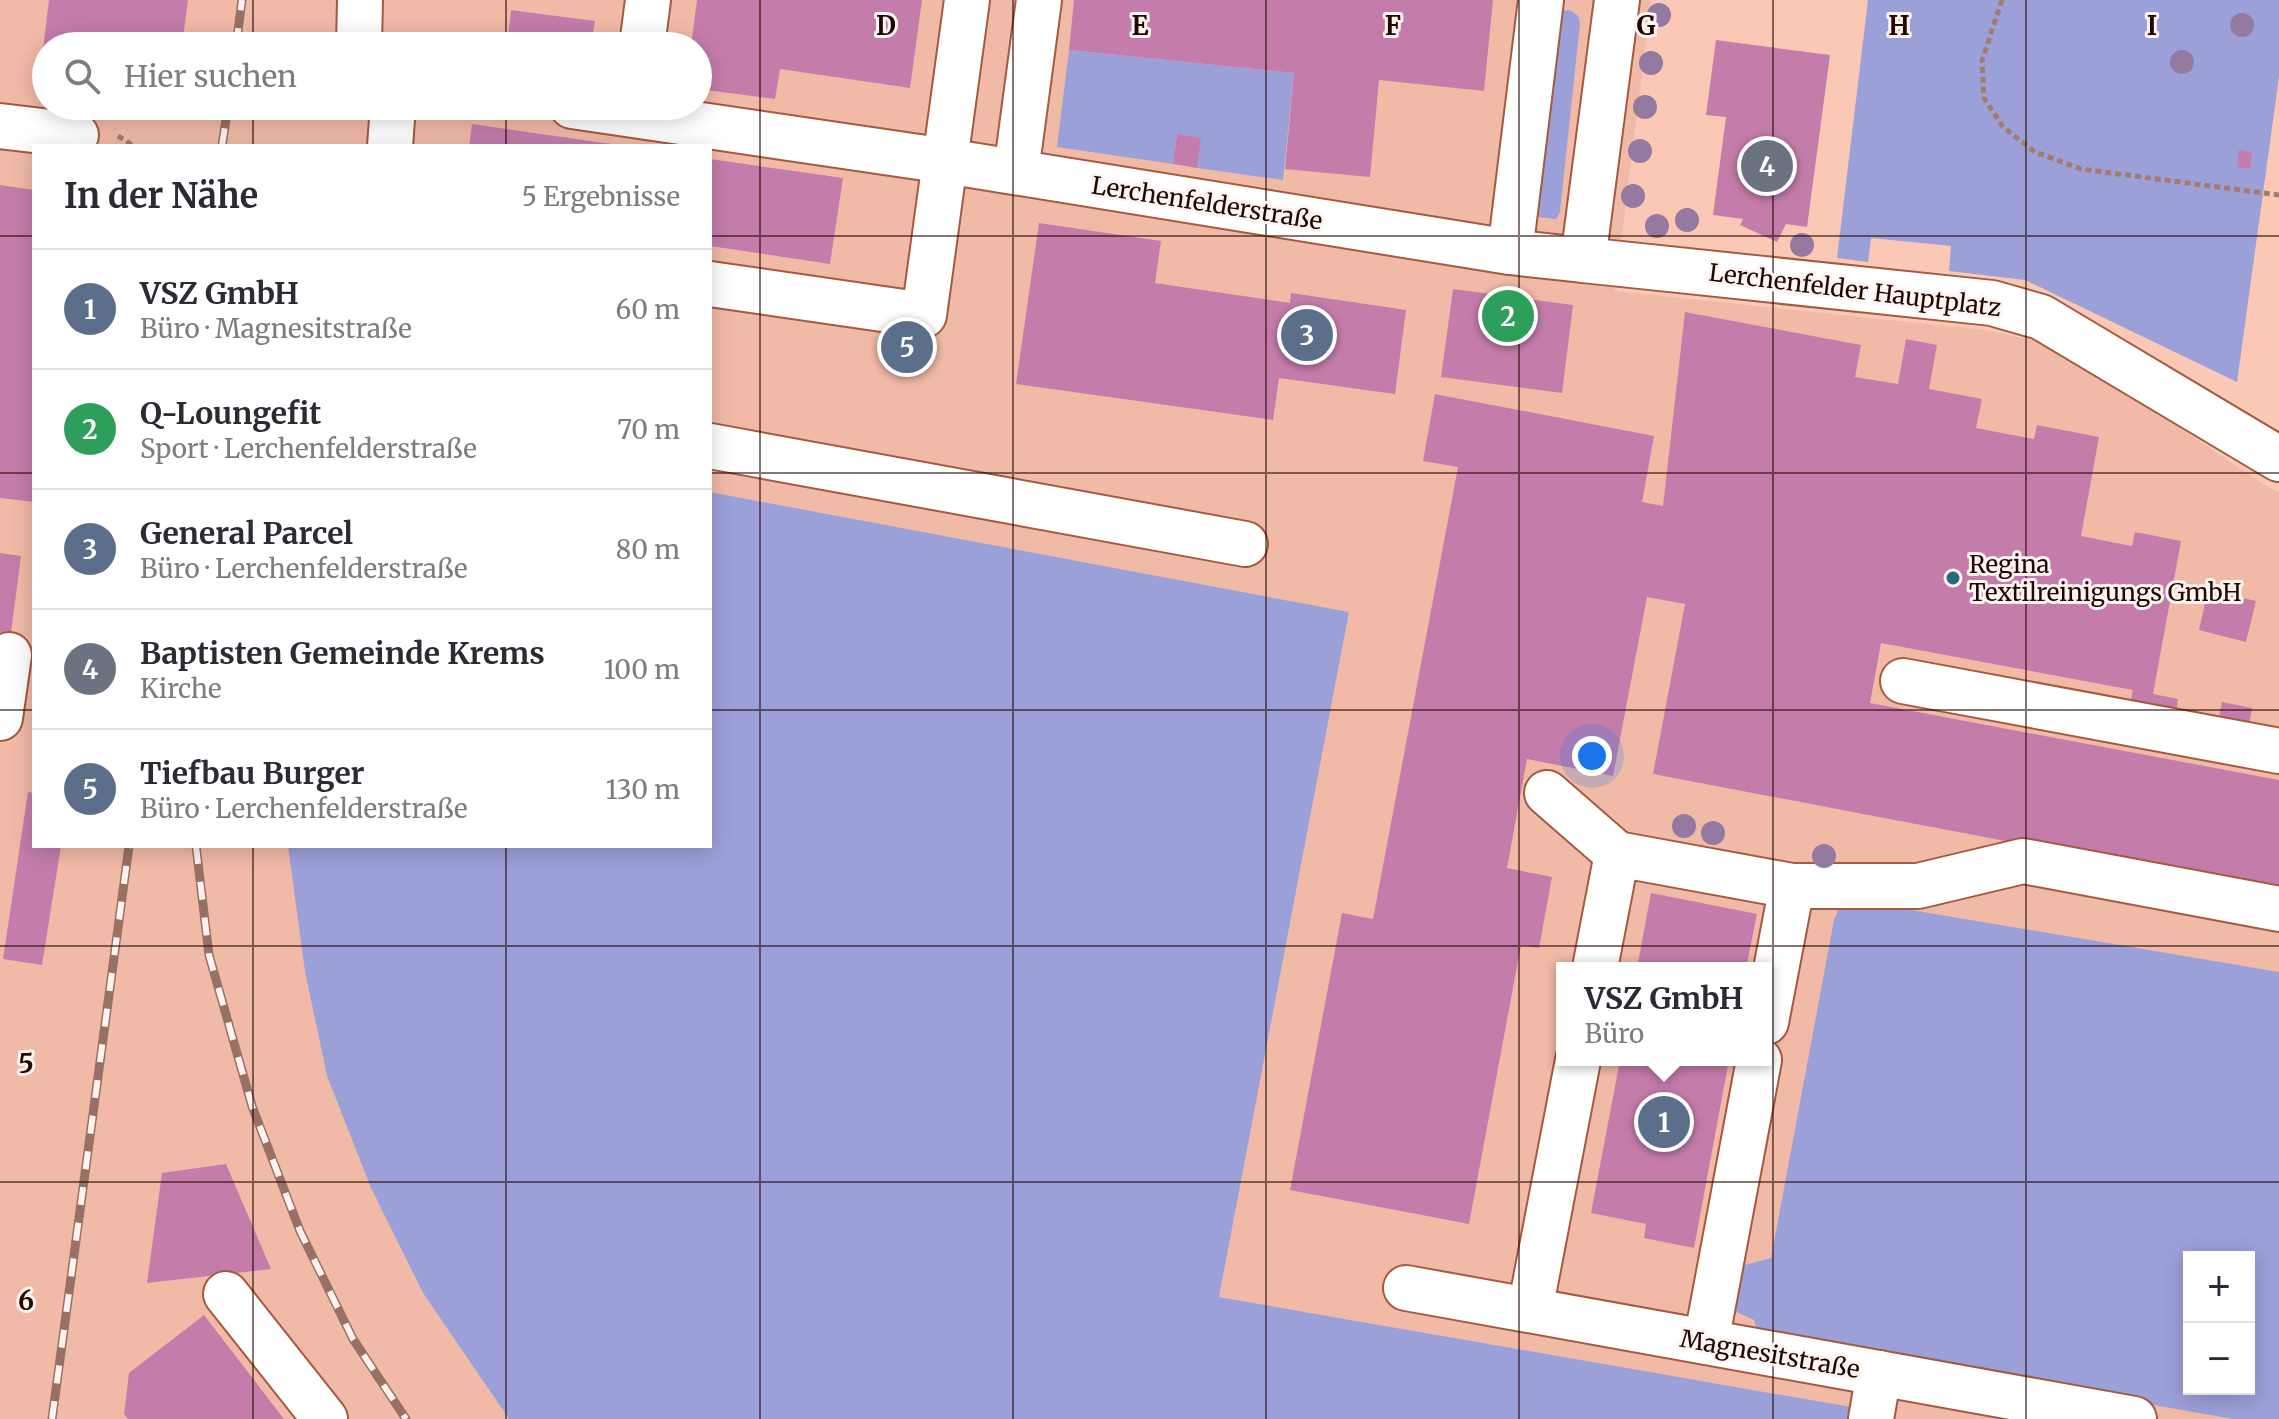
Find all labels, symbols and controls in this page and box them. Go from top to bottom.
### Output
text: D [876,9,896,42]
text: E [1132,9,1149,42]
text: F [1385,9,1401,42]
text: G [1637,9,1656,42]
text: H [1888,9,1910,42]
text: I [2147,9,2157,42]
search box [32,32,712,120]
icon: search [60,54,104,98]
text: Hier suchen [124,57,297,95]
pin: 4 [1741,136,1793,196]
street label: Lerchenfelderstraße [1089,169,1325,237]
text: In der Nähe [64,175,258,217]
text: 5 Ergebnisse [522,180,680,213]
street label: Lerchenfelder Hauptplatz [1707,257,2003,323]
text: VSZ GmbH [140,274,299,312]
pin: 2 [1482,286,1534,346]
text: 1 [84,293,96,326]
text: 60 m [616,293,680,326]
pin: 3 [1281,305,1333,365]
text: Büro · Magnesitstraße [140,312,412,345]
pin: 5 [881,317,933,377]
text: Q-Loungefit [140,394,321,432]
text: 2 [82,413,98,446]
text: 70 m [617,413,680,446]
text: Sport · Lerchenfelderstraße [140,432,477,465]
text: General Parcel [140,514,353,552]
text: 3 [83,533,97,566]
text: 80 m [616,533,680,566]
place label: Regina Textilreinigungs GmbH [1969,549,2241,608]
text: Büro · Lerchenfelderstraße [140,552,468,585]
marker: Regina Textilreinigungs GmbH [1944,569,1962,587]
text: Baptisten Gemeinde Krems [140,634,545,672]
text: 4 [82,653,98,686]
text: 100 m [604,653,680,686]
text: Kirche [140,672,222,705]
your location [1572,736,1612,776]
text: Tiefbau Burger [140,754,364,792]
text: 5 [82,773,98,806]
text: 130 m [606,773,680,806]
text: Büro · Lerchenfelderstraße [140,792,468,825]
popup [1556,962,1772,1066]
text: VSZ GmbH [1585,979,1743,1017]
text: Büro [1585,1017,1644,1050]
text: 5 [18,1047,34,1080]
pin: 1 [1638,1092,1690,1152]
map controls [2183,1251,2255,1395]
button: + [2183,1251,2255,1323]
text: 6 [18,1284,34,1317]
street label: Magnesitstraße [1678,1323,1862,1385]
button: − [2183,1323,2255,1395]

